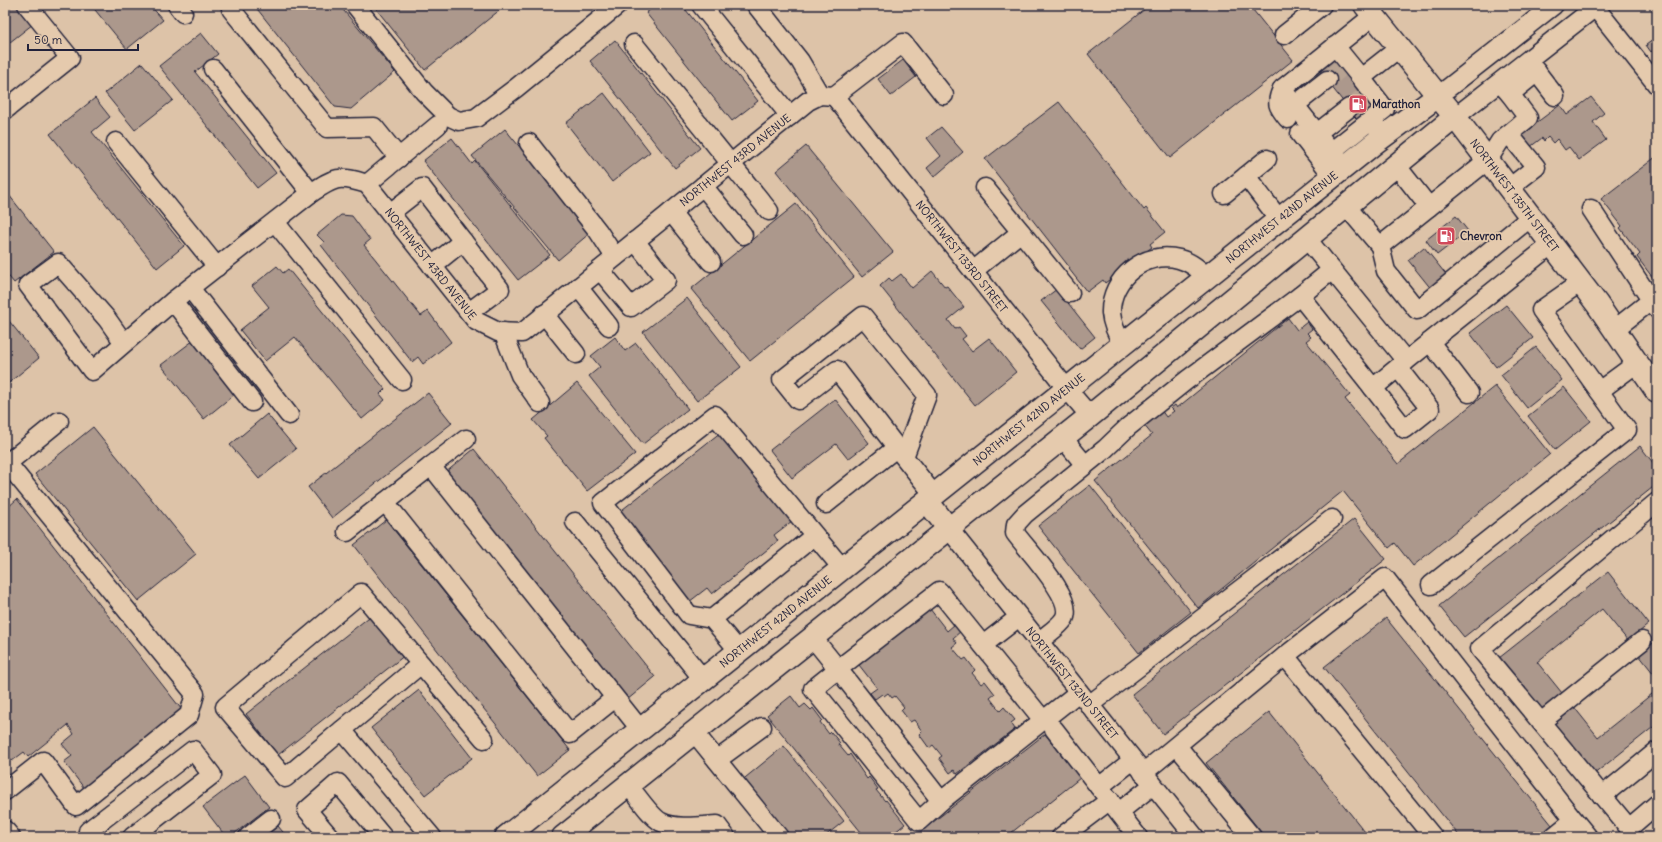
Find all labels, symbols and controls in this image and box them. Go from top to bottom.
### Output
scale bar [28,26,138,52]
text: 50 m [34,32,63,47]
fuel station icon: Marathon [1347,93,1369,115]
place label: Marathon [1372,97,1421,111]
street label: NORTHWEST 43RD AVENUE [677,111,794,209]
street label: NORTHWEST 135TH STREET [1467,136,1562,255]
street label: NORTHWEST 42ND AVENUE [1223,168,1341,266]
street label: NORTHWEST 133RD STREET [913,198,1011,316]
street label: NORTHWEST 43RD AVENUE [382,205,479,323]
fuel station icon: Chevron [1435,225,1457,247]
place label: Chevron [1460,229,1502,243]
street label: NORTHWEST 42ND AVENUE [970,370,1088,468]
street label: NORTHWEST 42ND AVENUE [717,573,834,671]
street label: NORTHWEST 132ND STREET [1023,624,1121,742]

